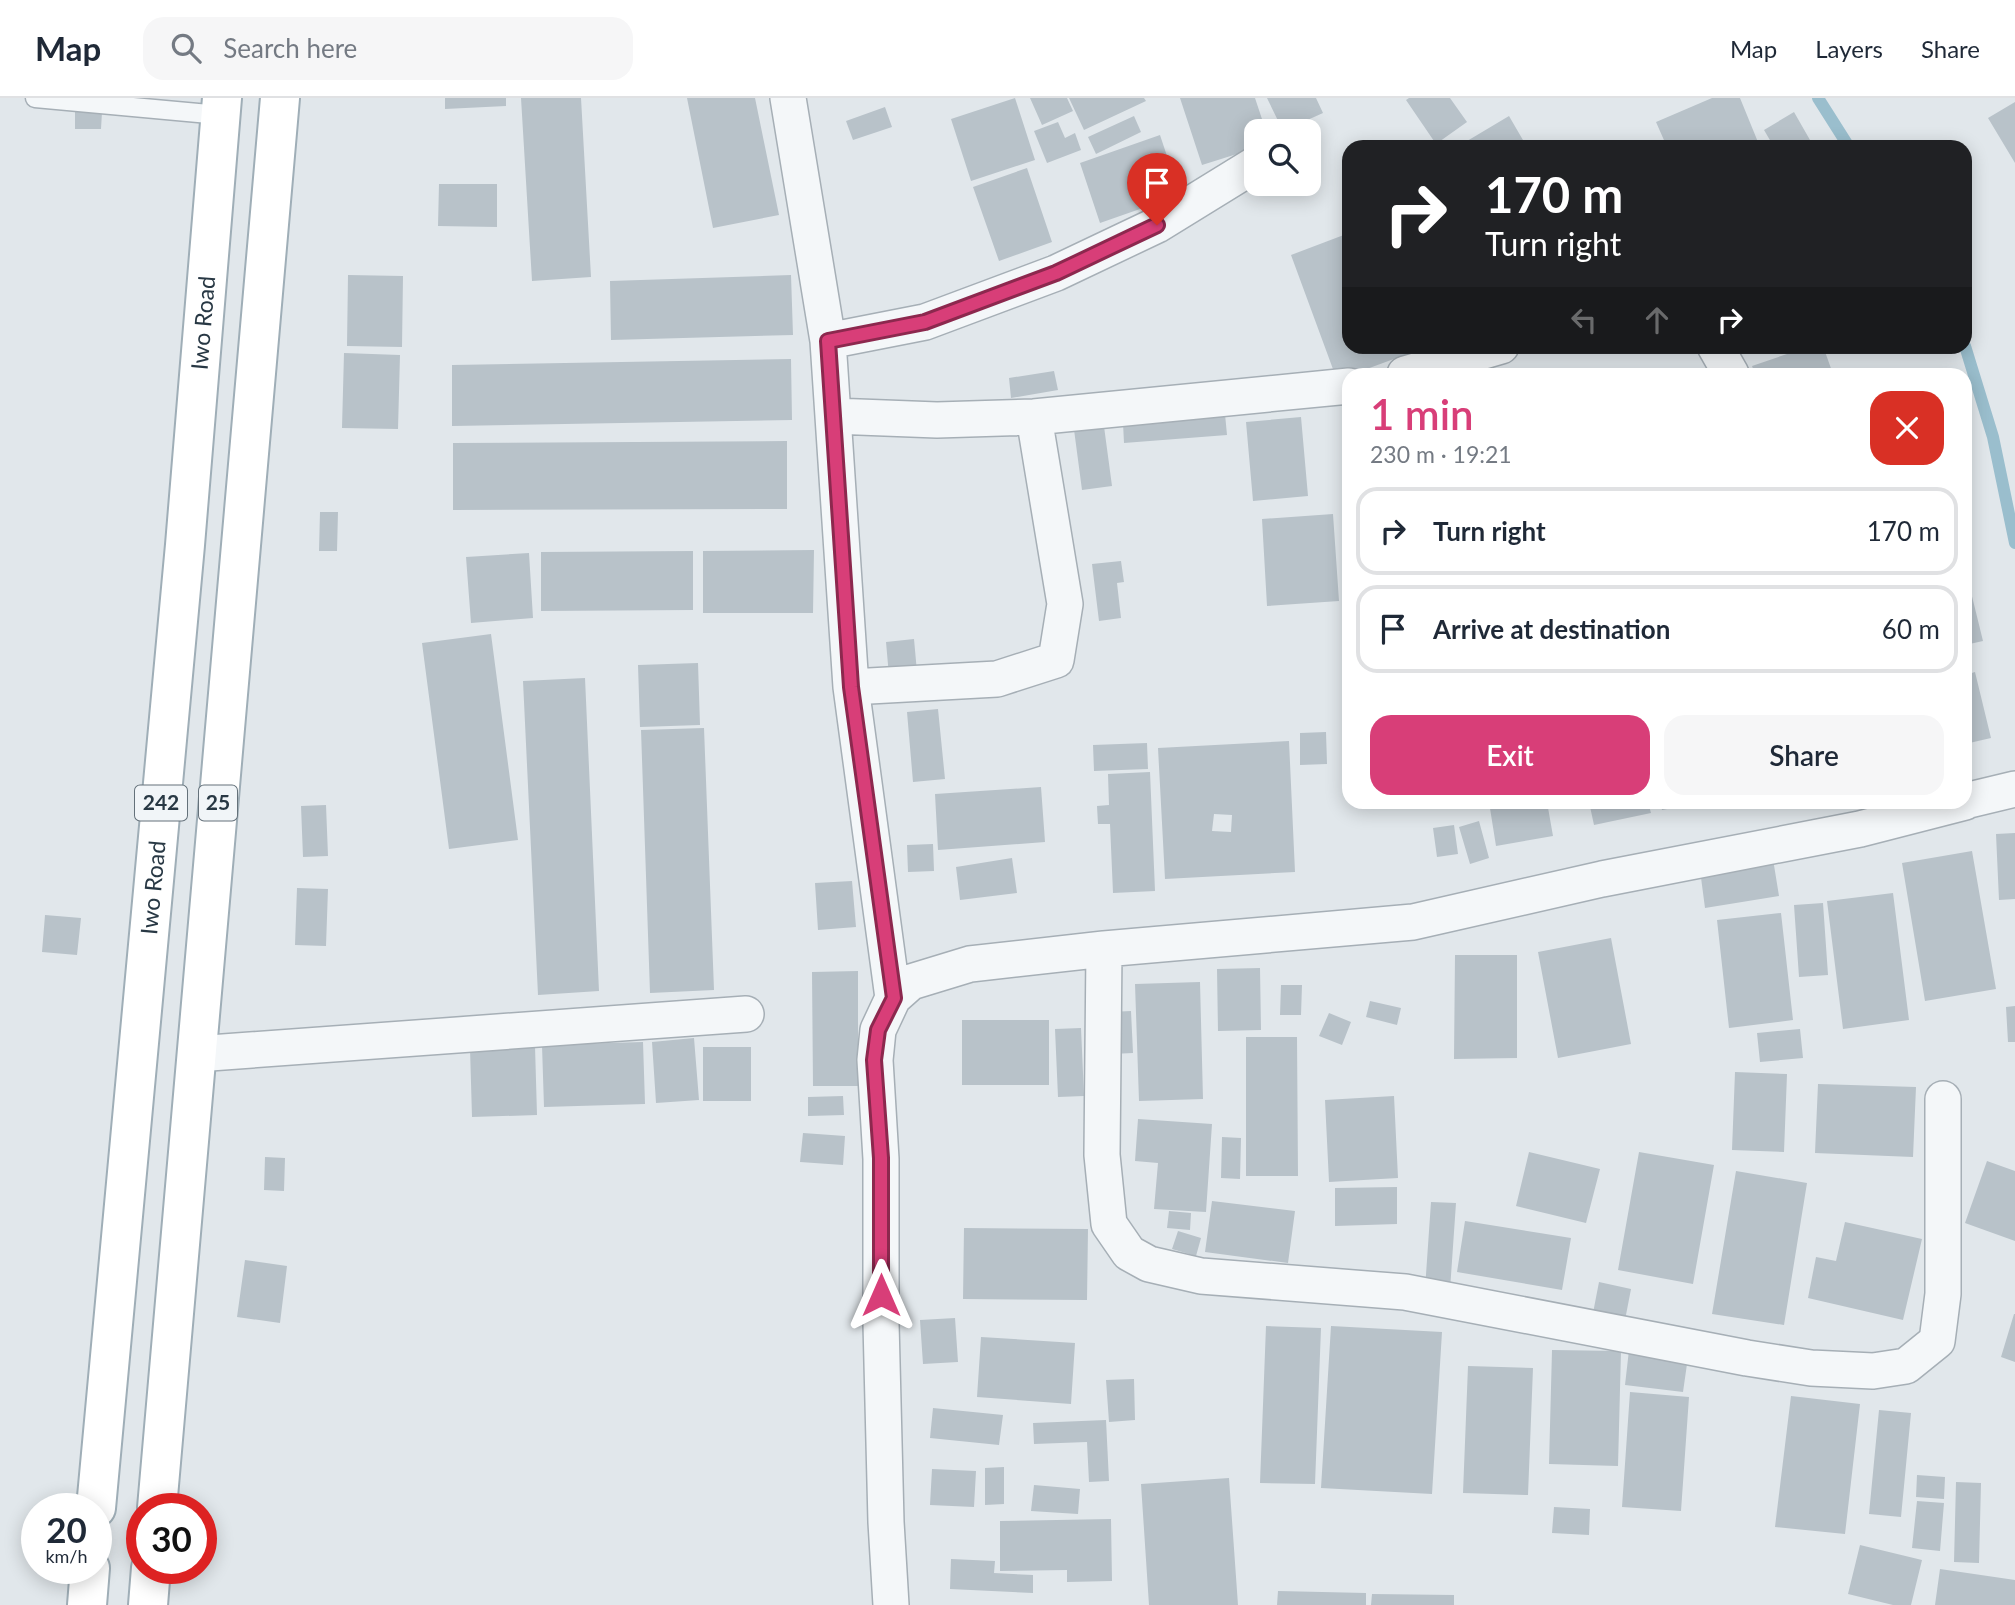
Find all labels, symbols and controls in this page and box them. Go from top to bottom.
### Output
search box [143,17,633,80]
text: Map [35,28,101,68]
icon: search [167,29,205,67]
text: Search here [223,32,357,64]
text: Map [1730,34,1777,63]
text: Layers [1815,34,1883,63]
text: Share [1921,34,1980,63]
map controls [1244,119,1321,196]
button: search [1244,119,1321,196]
pin [1127,153,1187,225]
icon: arrive [1138,164,1176,202]
text: 170 m [1485,165,1623,223]
icon: right [1370,168,1461,259]
text: Turn right [1485,224,1621,263]
street label: Iwo Road [185,275,220,371]
icon: left [1565,301,1603,339]
icon: ahead [1638,301,1676,339]
icon: right [1711,301,1749,339]
text: 1 min [1370,389,1474,439]
button: close [1870,391,1944,465]
text: 230 m · 19:21 [1370,440,1512,468]
icon: right [1374,512,1412,550]
text: Turn right [1433,515,1546,547]
text: 170 m [1867,515,1940,547]
icon: arrive [1374,610,1412,648]
text: Arrive at destination [1433,613,1670,645]
text: 60 m [1882,613,1940,645]
button: Exit [1370,715,1650,795]
button: Share [1664,715,1944,795]
road number: 242 [135,786,187,820]
road number: 25 [199,786,237,820]
street label: Iwo Road [134,839,171,936]
position arrow [844,1258,918,1332]
speed limit sign: 30 [126,1493,217,1584]
text: 20 [46,1508,87,1550]
text: km/h [45,1545,88,1567]

